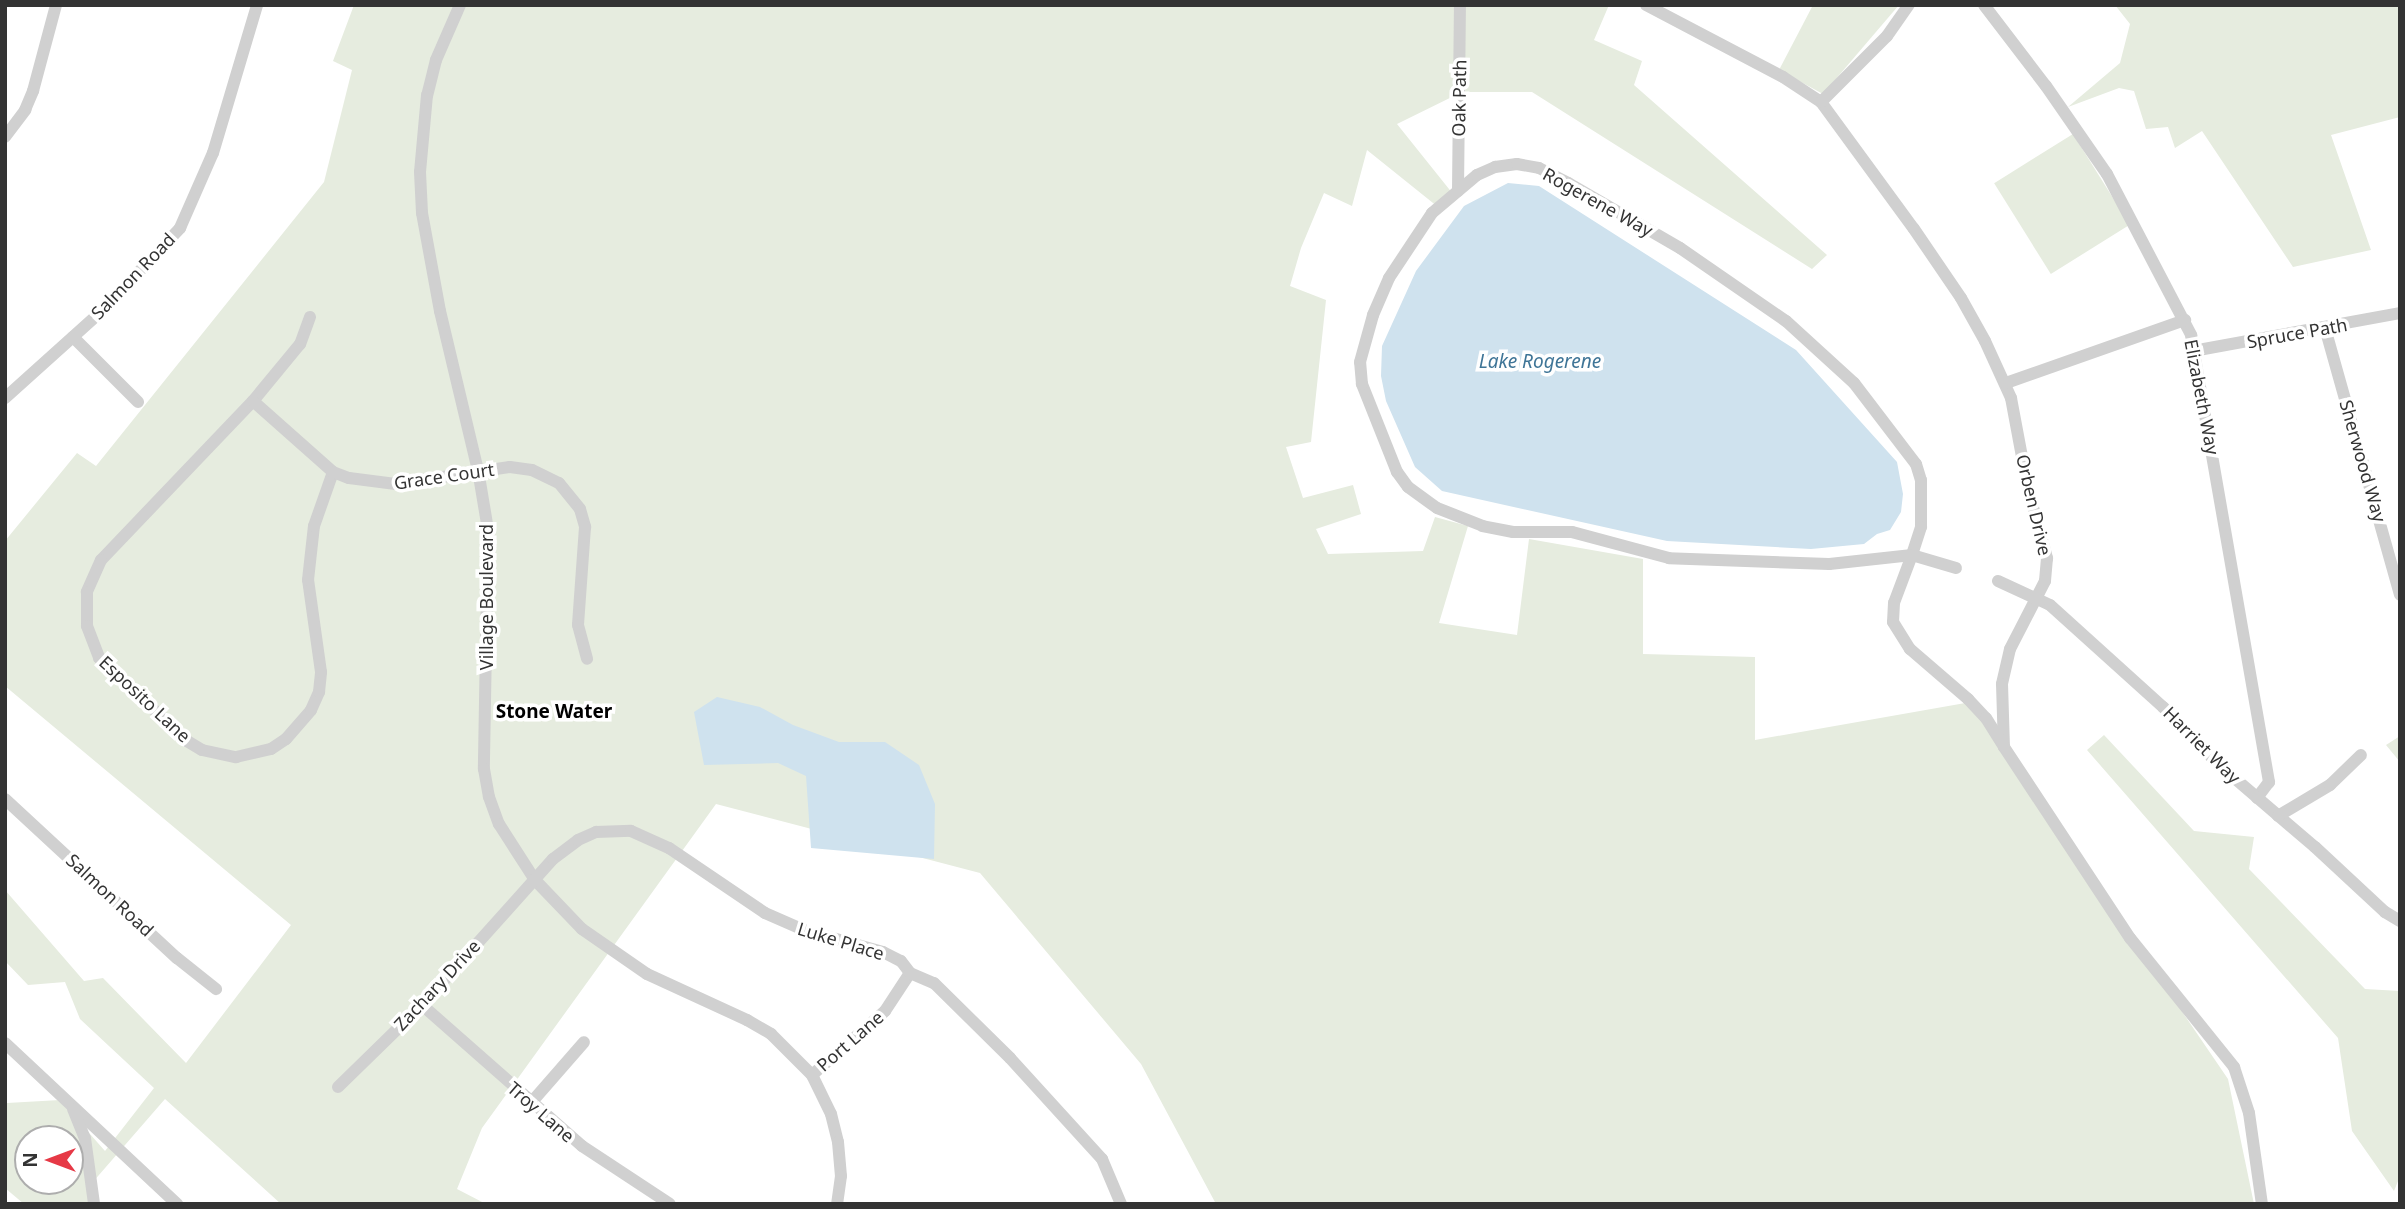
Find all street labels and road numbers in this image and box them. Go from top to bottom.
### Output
street label: Oak Path [1448,59,1470,137]
street label: Rogerene Way [1539,163,1657,241]
street label: Salmon Road [87,228,179,324]
street label: Spruce Path [2245,314,2349,352]
street label: Elizabeth Way [2180,337,2224,457]
street label: Sherwood Way [2335,397,2391,525]
street label: Orben Drive [2012,452,2056,558]
street label: Grace Court [392,458,496,494]
street label: Village Boulevard [475,524,497,670]
street label: Esposito Lane [95,651,195,747]
street label: Harriet Way [2159,702,2245,788]
street label: Salmon Road [62,849,158,941]
street label: Luke Place [795,918,887,964]
street label: Zachary Drive [390,935,484,1035]
street label: Port Lane [812,1006,888,1076]
street label: Troy Lane [503,1077,579,1147]

